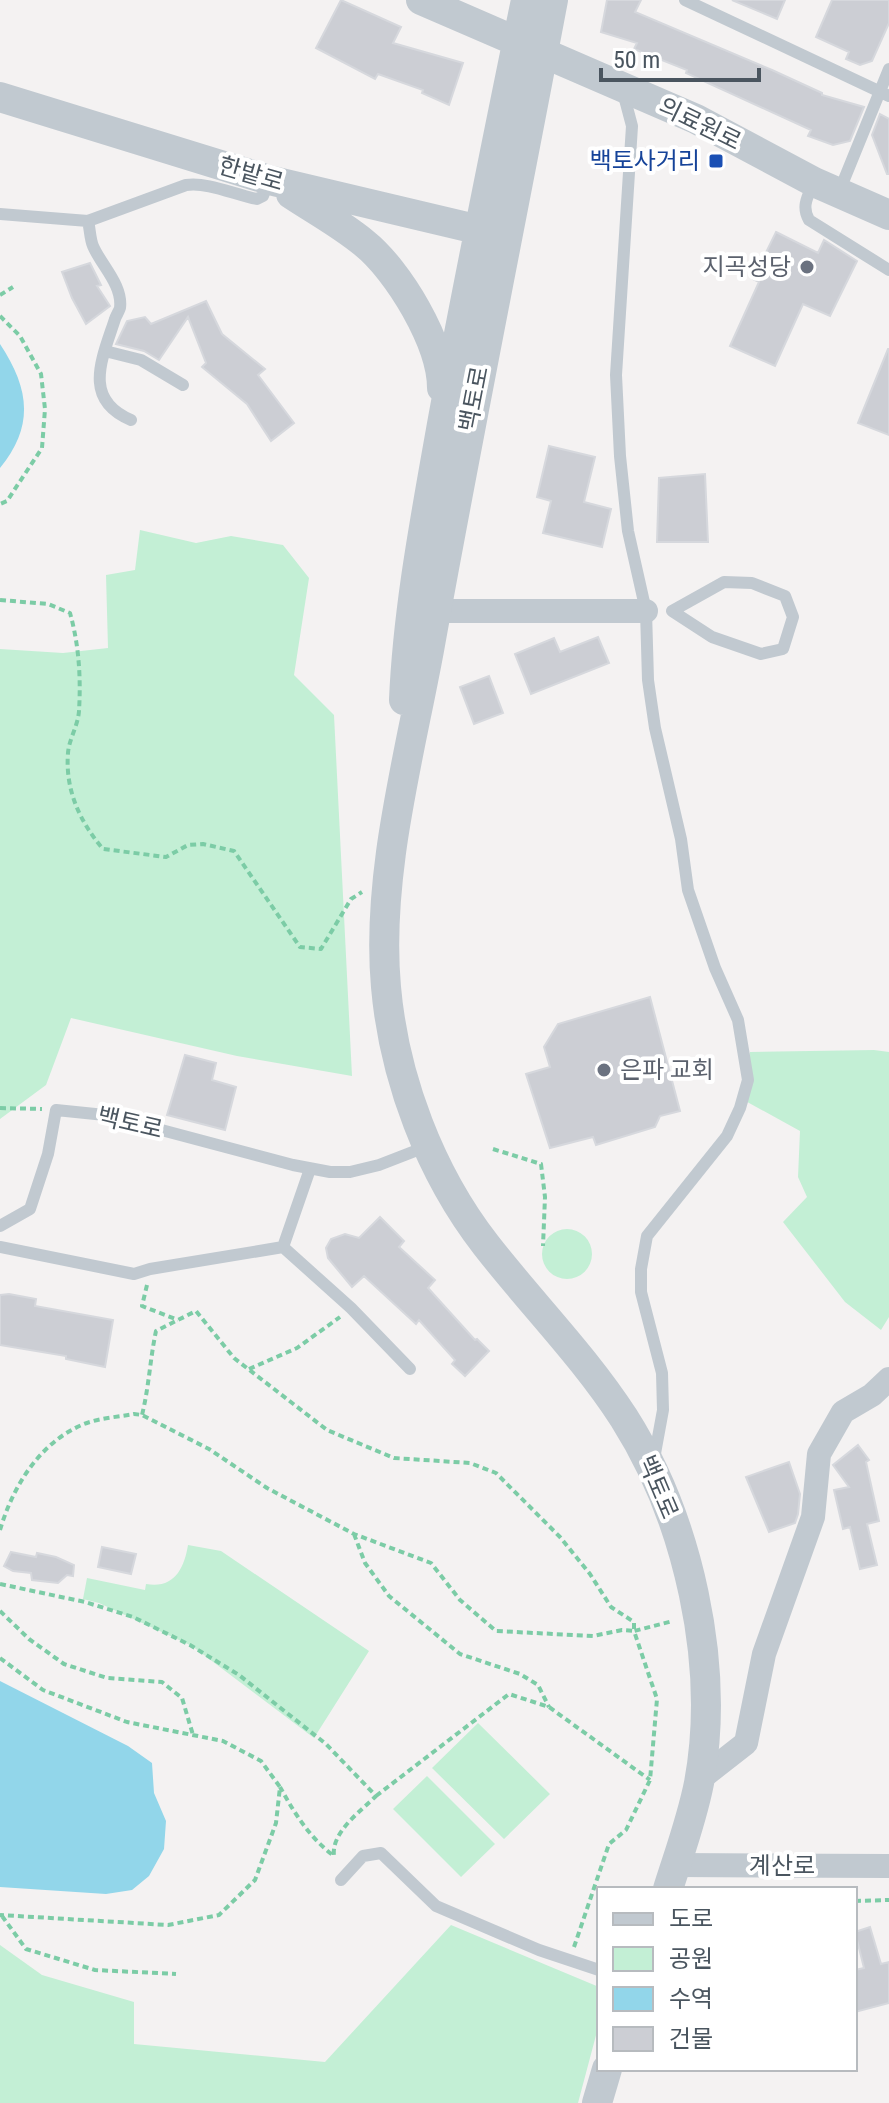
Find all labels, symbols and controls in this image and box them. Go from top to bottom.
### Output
scale bar [601,32,759,82]
text: 50 m [613,46,660,74]
street label: 의료원로 [654,92,746,156]
place label: 백토사거리 [590,147,700,175]
street label: 한밭로 [215,151,287,197]
marker: 백토사거리 [707,152,725,170]
place label: 지곡성당 [703,253,791,281]
marker: 지곡성당 [798,258,816,276]
street label: 백토로 [454,364,494,434]
place label: 은파 교회 [620,1056,714,1084]
marker: 은파 교회 [595,1061,613,1079]
street label: 백토로 [95,1102,165,1144]
street label: 백토로 [632,1451,684,1523]
street label: 계산로 [749,1852,815,1880]
legend [597,1887,857,2071]
text: 도로 [669,1905,713,1933]
text: 공원 [669,1945,713,1973]
text: 수역 [669,1985,713,2013]
text: 건물 [669,2025,713,2053]

